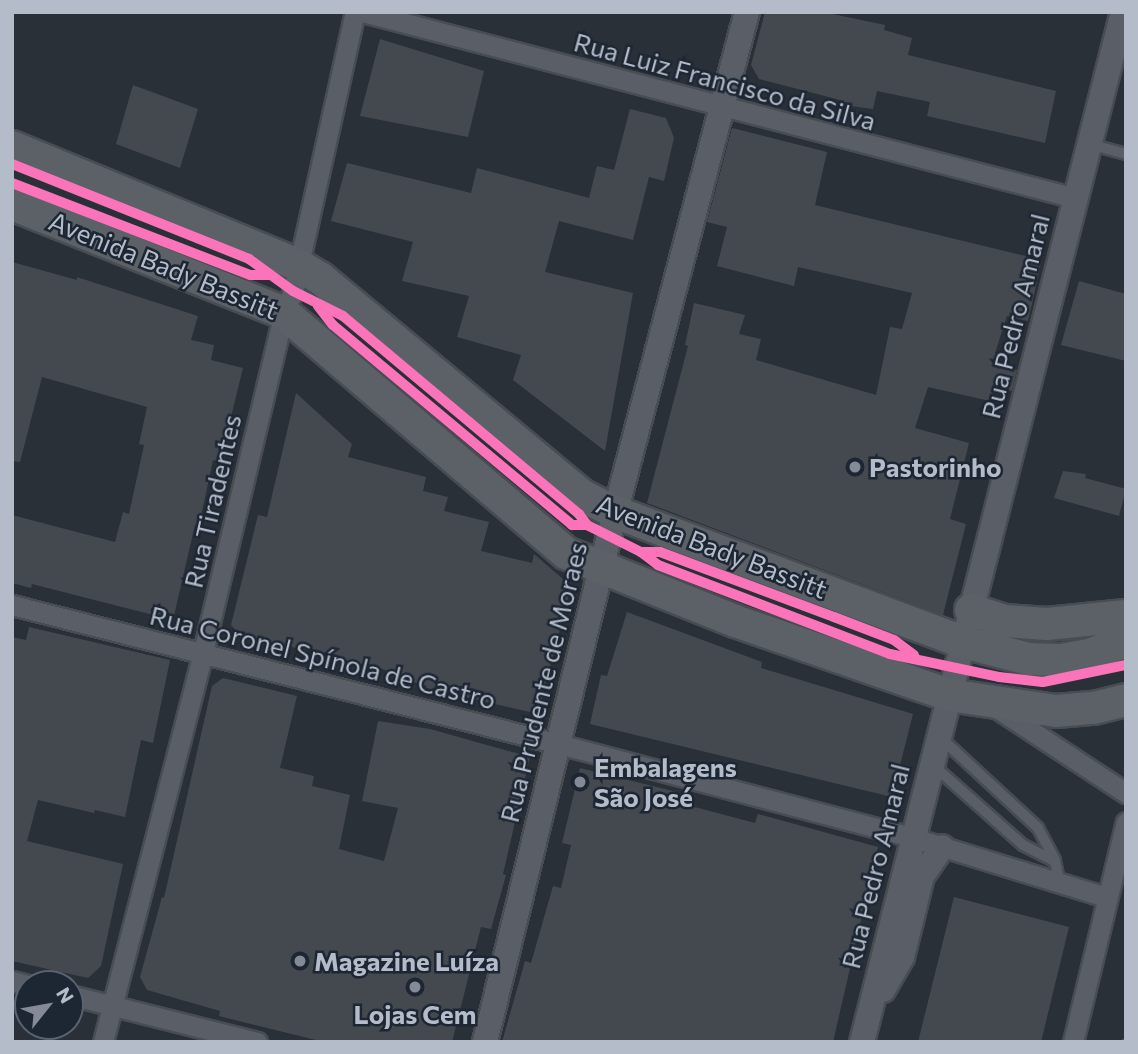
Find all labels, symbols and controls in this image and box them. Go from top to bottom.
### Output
street label: Rua Luiz Francisco da Silva [571,26,879,136]
street label: Avenida Bady Bassitt [45,205,283,325]
street label: Rua Pedro Amaral [974,210,1056,422]
street label: Rua Tiradentes [177,411,247,591]
place label: Pastorinho [869,451,1002,483]
marker: Pastorinho [847,459,863,475]
street label: Avenida Bady Bassitt [592,488,832,604]
street label: Rua Prudente de Moraes [493,539,593,825]
street label: Rua Coronel Spínola de Castro [147,599,499,715]
place label: Embalagens São José [594,751,737,812]
street label: Rua Pedro Amaral [834,760,916,972]
marker: Embalagens São José [572,774,588,790]
place label: Magazine Luíza [314,945,499,977]
marker: Magazine Luíza [292,953,308,969]
north arrow [14,970,84,1040]
marker: Lojas Cem [407,979,423,995]
text: N [52,983,79,1007]
place label: Lojas Cem [354,998,476,1030]

